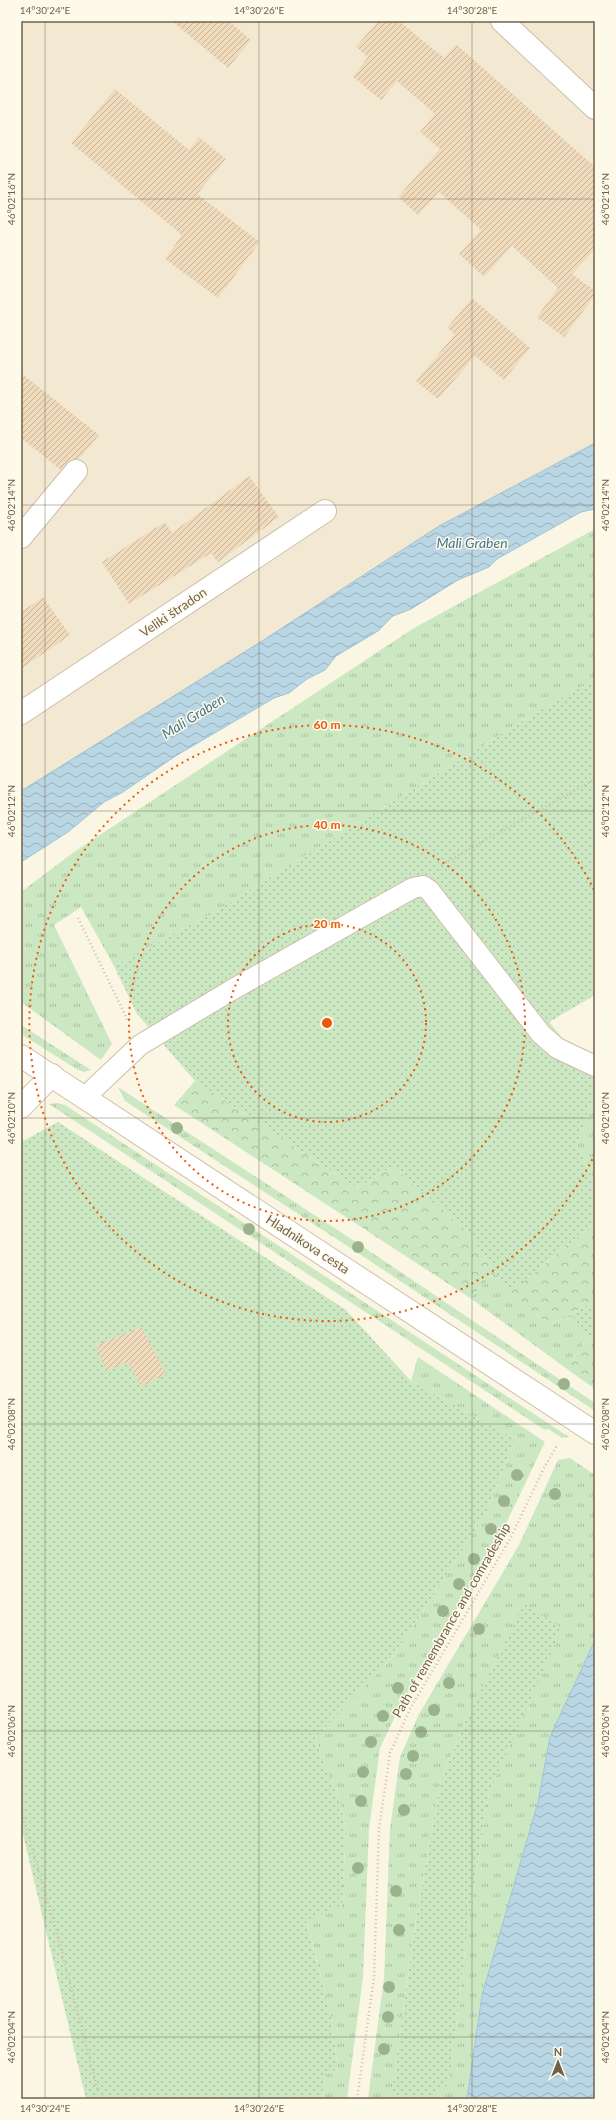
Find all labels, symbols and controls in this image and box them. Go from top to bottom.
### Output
text: 14°30'24"E [20,4,70,16]
text: 14°30'26"E [234,4,284,16]
text: 14°30'28"E [447,4,497,16]
text: 46°02'16"N [5,173,17,225]
text: 46°02'16"N [599,173,611,225]
text: 46°02'14"N [5,479,17,531]
text: 46°02'14"N [599,479,611,531]
water label: Mali Graben [436,534,508,551]
street label: Veliki štradon [137,584,209,640]
water label: Mali Graben [158,690,228,742]
text: 60 m [314,717,340,732]
text: 46°02'12"N [5,785,17,837]
text: 46°02'12"N [599,785,611,837]
text: 40 m [314,817,340,832]
text: 20 m [314,916,340,931]
centre of rings [320,1016,334,1030]
text: 46°02'10"N [5,1092,17,1144]
text: 46°02'10"N [599,1092,611,1144]
street label: Hladnikova cesta [263,1211,353,1277]
text: 46°02'08"N [5,1398,17,1450]
text: 46°02'08"N [599,1398,611,1450]
street label: Path of remembrance and comradeship [388,1520,514,1720]
text: 46°02'06"N [5,1705,17,1757]
text: 46°02'06"N [599,1705,611,1757]
text: 46°02'04"N [5,2011,17,2063]
text: 46°02'04"N [599,2011,611,2063]
north arrow [538,2042,578,2082]
text: N [554,2045,562,2058]
text: 14°30'24"E [20,2102,70,2114]
text: 14°30'26"E [234,2102,284,2114]
text: 14°30'28"E [447,2102,497,2114]

